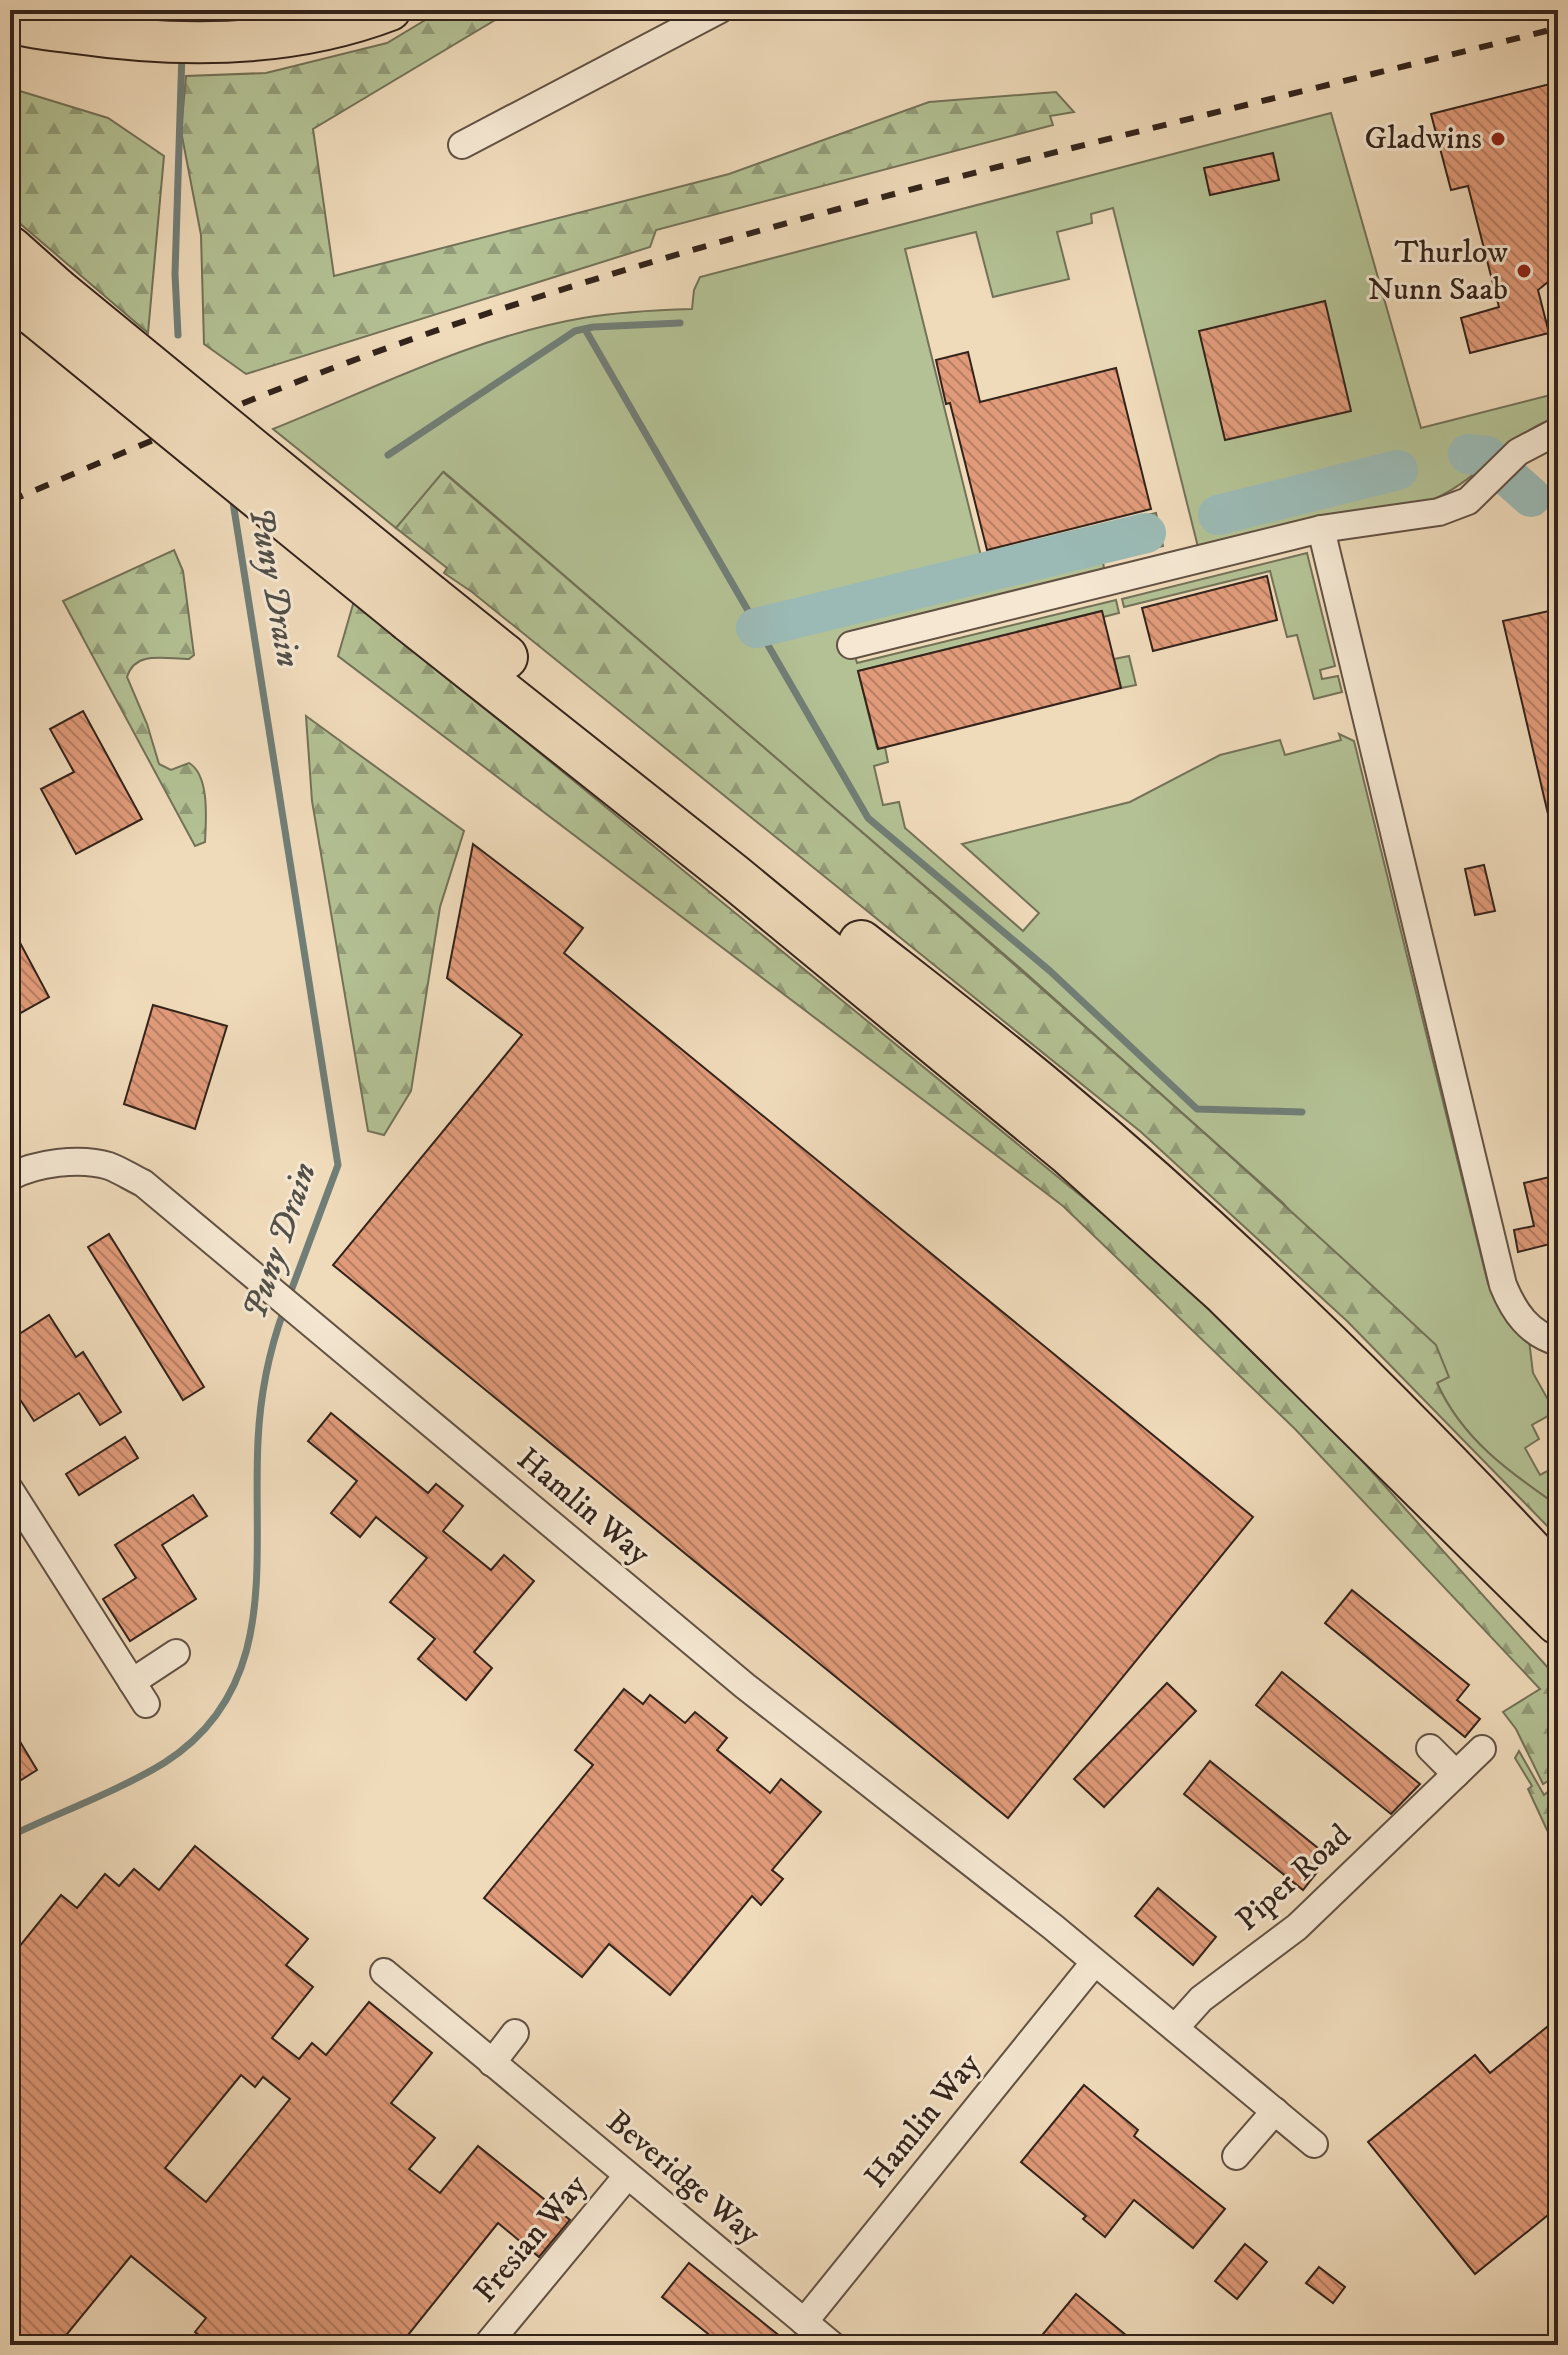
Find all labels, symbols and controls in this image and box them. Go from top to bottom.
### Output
place label: Gladwins [1365,119,1482,159]
marker: Gladwins [1489,130,1507,148]
place label: Thurlow Nunn Saab [1368,233,1509,310]
marker: Thurlow Nunn Saab [1515,262,1533,280]
water label: Puny Drain [239,504,309,670]
water label: Puny Drain [234,1158,326,1324]
street label: Hamlin Way [508,1440,659,1575]
street label: Piper Road [1228,1816,1360,1940]
street label: Hamlin Way [856,2045,990,2197]
street label: Beveridge Way [598,2102,769,2254]
street label: Fresian Way [466,2166,597,2311]

